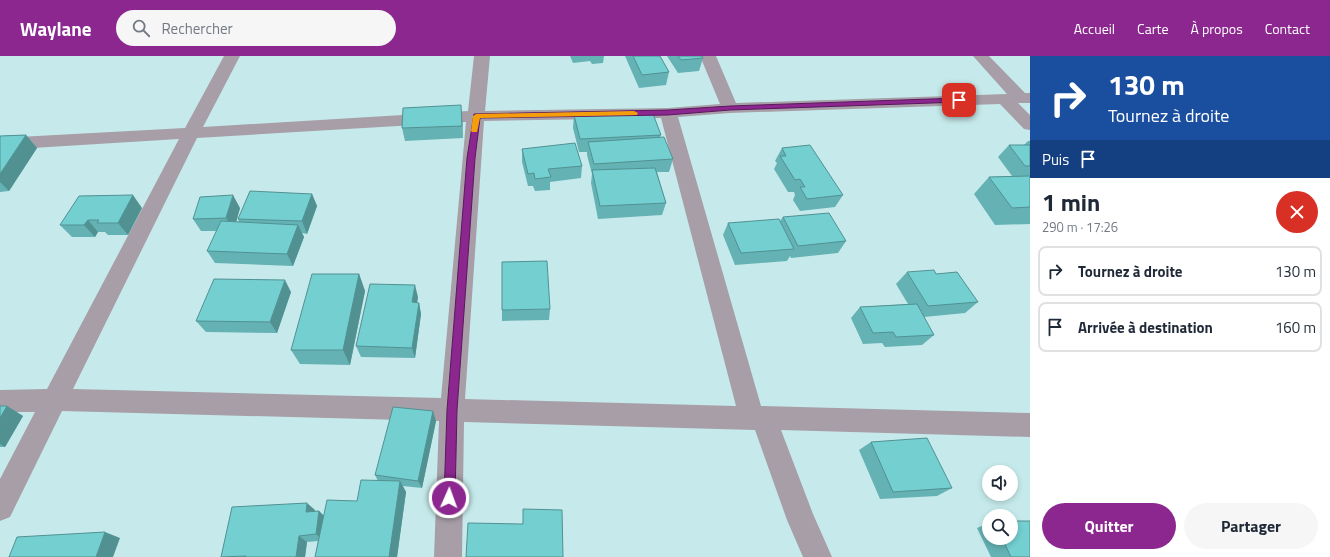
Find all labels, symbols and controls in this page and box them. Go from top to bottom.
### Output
search box [116,10,396,46]
text: Waylane [20,14,92,43]
icon: search [130,17,152,39]
text: Rechercher [162,17,233,40]
text: Accueil [1074,18,1115,39]
text: Carte [1137,18,1169,39]
text: À propos [1191,18,1243,39]
text: Contact [1265,18,1310,39]
text: 130 m [1108,63,1185,106]
icon: right [1042,72,1094,124]
pin [942,83,976,117]
icon: arrive [948,89,970,111]
text: Tournez à droite [1108,102,1229,129]
text: Puis [1042,148,1069,171]
icon: arrive [1077,148,1099,170]
text: 1 min [1042,184,1100,220]
button: close [1276,191,1318,233]
text: 290 m · 17:26 [1042,217,1118,237]
icon: right [1044,260,1066,282]
text: Tournez à droite [1078,260,1183,283]
text: 130 m [1275,260,1316,283]
icon: arrive [1044,316,1066,338]
text: Arrivée à destination [1078,316,1213,339]
text: 160 m [1275,316,1316,339]
map controls [982,465,1018,545]
button: sound [982,465,1018,501]
position arrow [428,477,470,519]
button: Quitter [1042,503,1176,549]
button: Partager [1184,503,1318,549]
button: search [982,509,1018,545]

